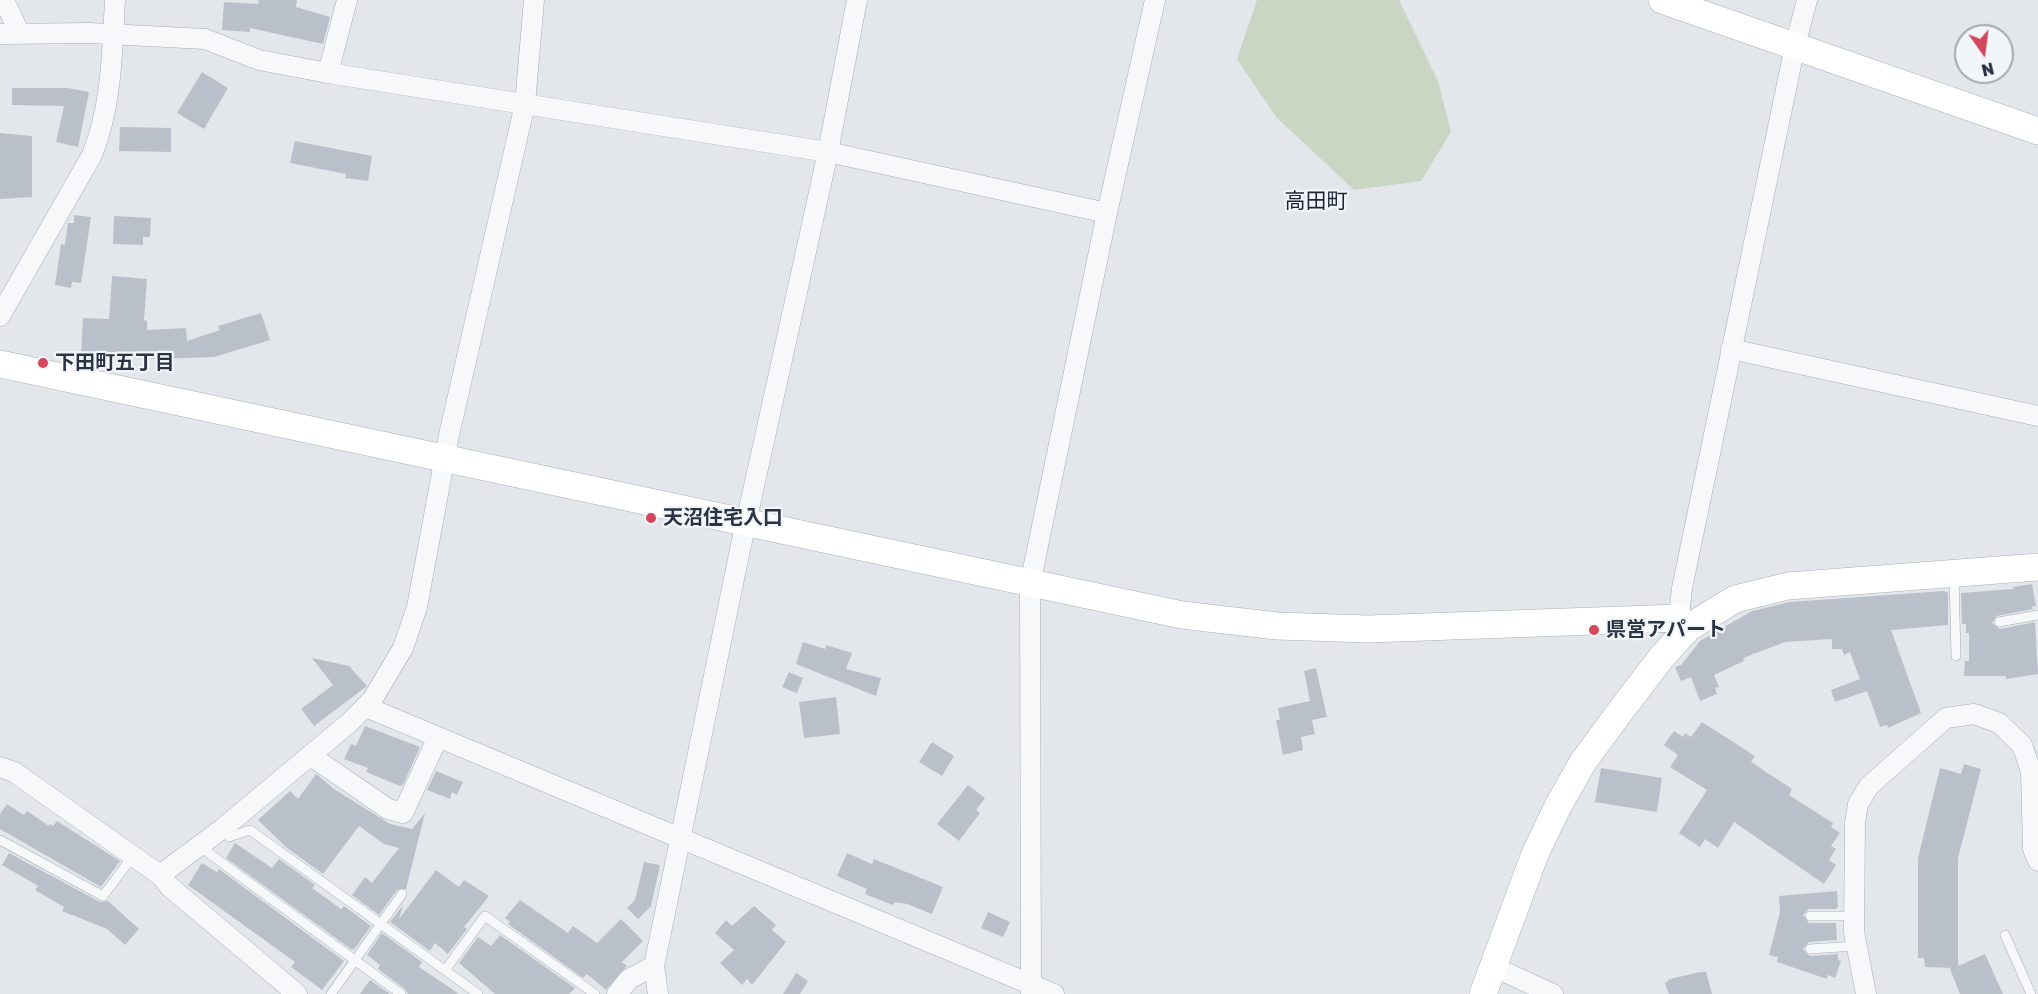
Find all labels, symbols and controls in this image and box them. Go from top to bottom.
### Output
north arrow [1954,24,2014,84]
text: N [1980,58,1996,81]
district label: 高田町 [1285,188,1347,214]
place label: 下田町五丁目 [55,351,175,375]
marker: 下田町五丁目 [36,356,50,370]
place label: 天沼住宅入口 [663,506,783,530]
marker: 天沼住宅入口 [644,511,658,525]
place label: 県営アパート [1606,618,1726,642]
marker: 県営アパート [1587,623,1601,637]

